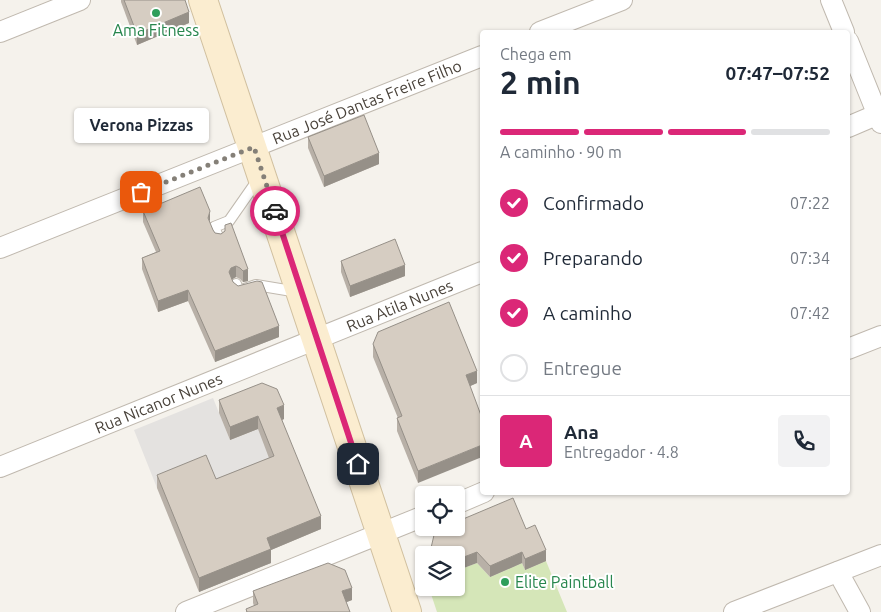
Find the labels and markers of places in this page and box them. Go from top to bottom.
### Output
marker: Ama Fitness [150,7,162,19]
place label: Ama Fitness [113,21,199,39]
callout: Verona Pizzas [74,107,208,142]
pin [120,171,162,213]
pin [337,443,379,485]
place label: Elite Paintball [515,573,614,591]
marker: Elite Paintball [499,576,511,588]

